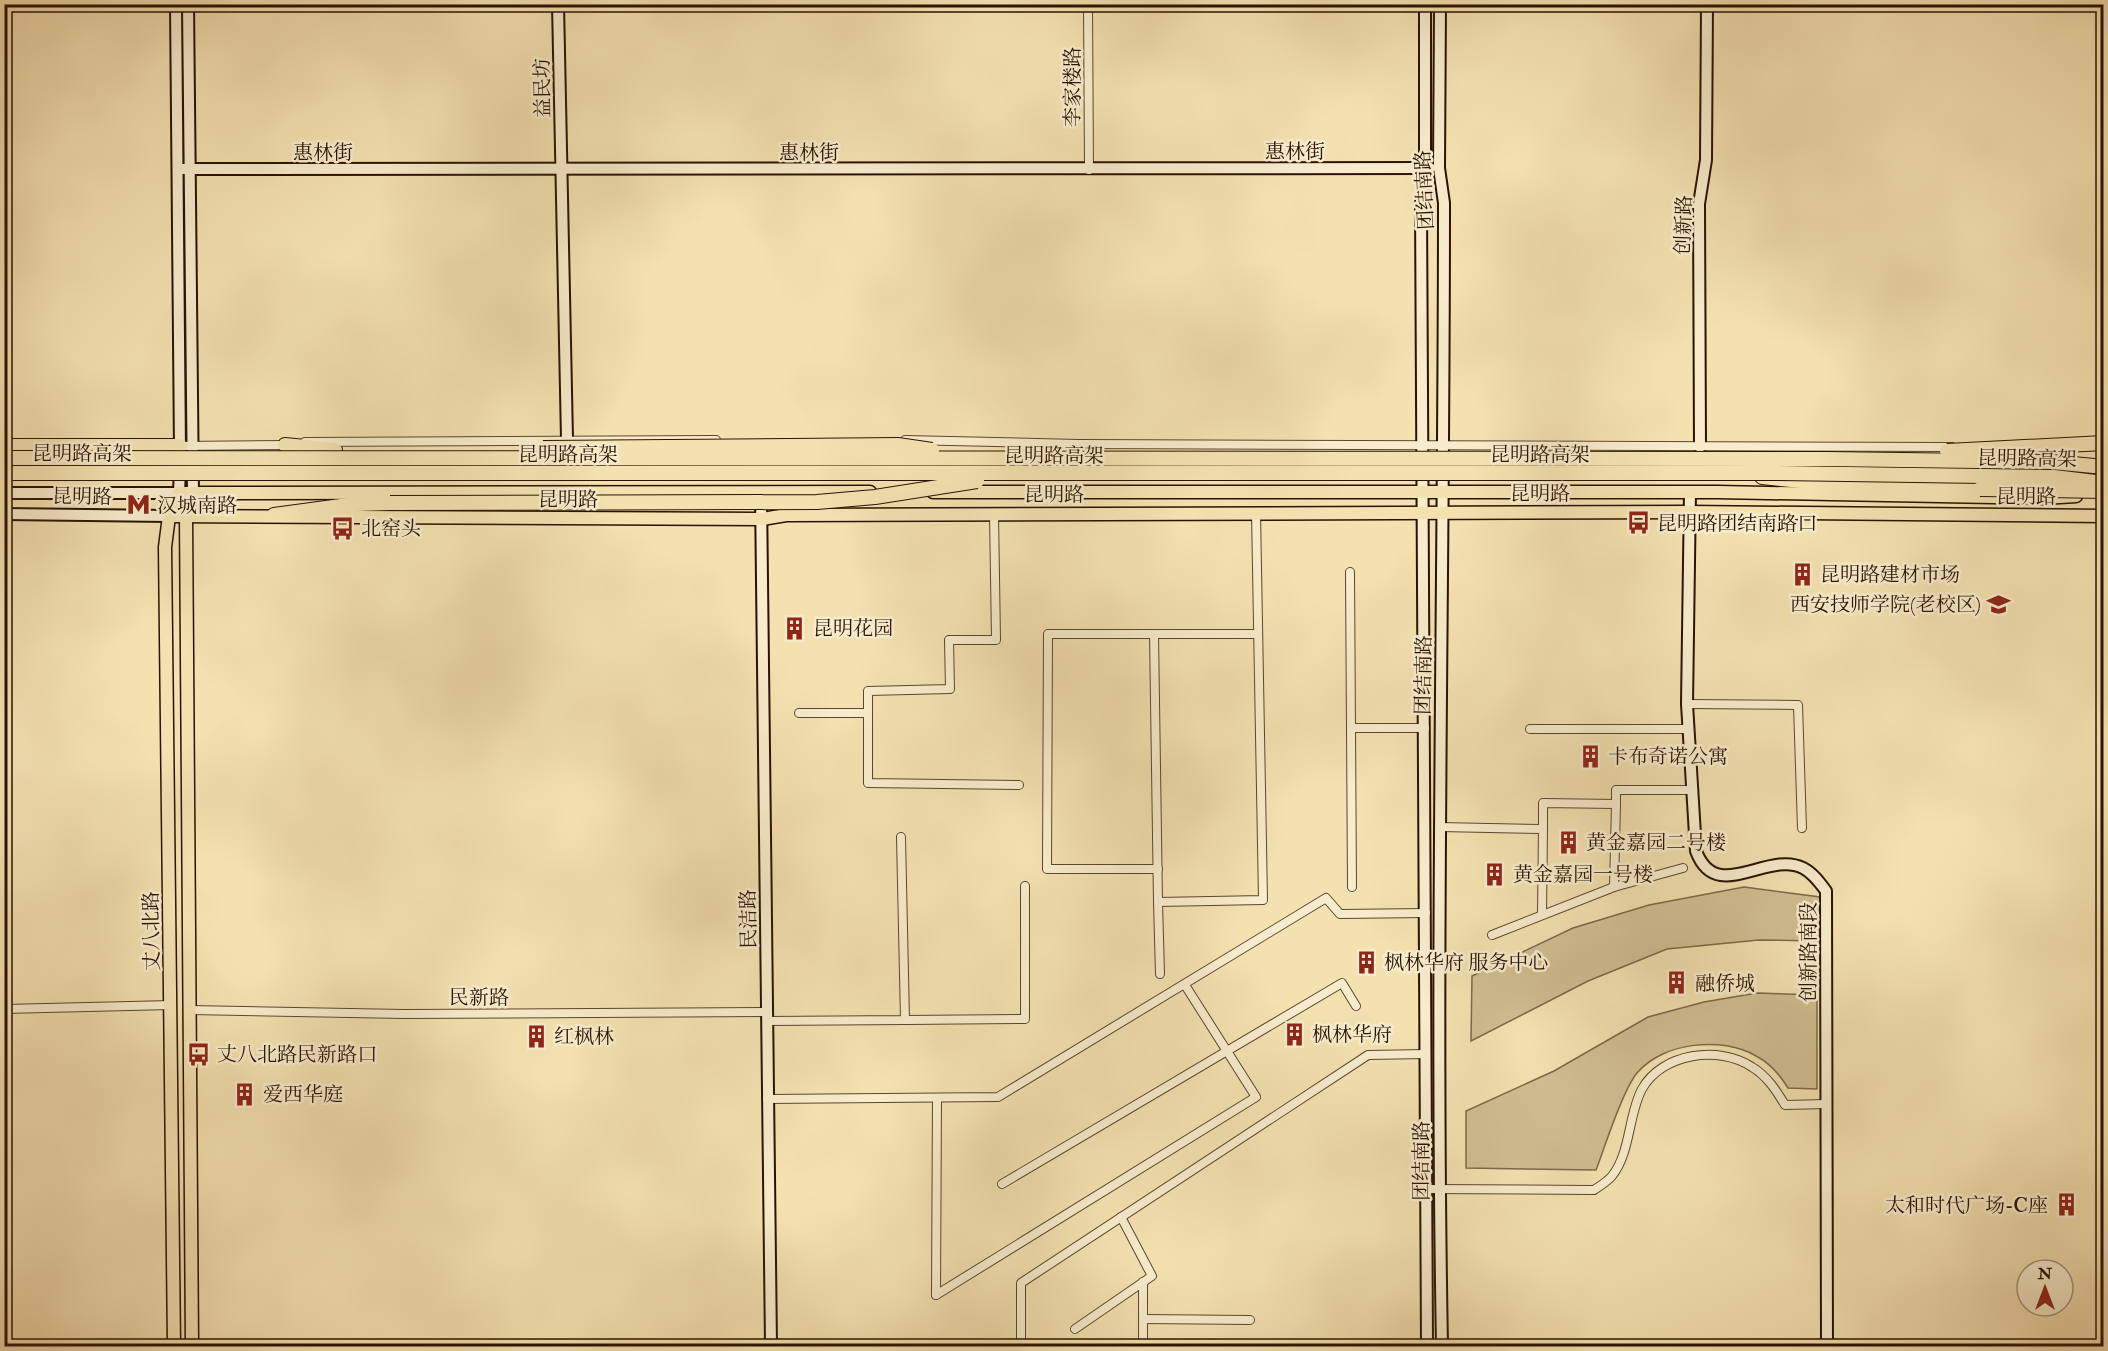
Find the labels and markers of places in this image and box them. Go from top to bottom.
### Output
metro station icon: 汉城南路 [126,492,152,518]
place label: 汉城南路 [157,493,237,518]
bus stop icon: 昆明路团结南路口 [1626,510,1652,536]
place label: 昆明路团结南路口 [1657,511,1817,536]
bus stop icon: 北窑头 [330,515,356,541]
place label: 北窑头 [361,516,421,541]
building icon: 昆明路建材市场 [1789,561,1815,587]
place label: 昆明路建材市场 [1820,562,1960,587]
school or university icon: 西安技师学院(老校区) [1986,591,2012,617]
place label: 西安技师学院(老校区) [1790,592,1981,617]
building icon: 昆明花园 [782,615,808,641]
place label: 昆明花园 [813,616,893,641]
building icon: 卡布奇诺公寓 [1577,743,1603,769]
place label: 卡布奇诺公寓 [1608,744,1728,769]
building icon: 黄金嘉园二号楼 [1555,829,1581,855]
place label: 黄金嘉园二号楼 [1586,830,1726,855]
building icon: 黄金嘉园一号楼 [1482,861,1508,887]
place label: 黄金嘉园一号楼 [1513,862,1653,887]
building icon: 枫林华府 服务中心 [1353,949,1379,975]
place label: 枫林华府 服务中心 [1384,950,1548,975]
building icon: 融侨城 [1664,970,1690,996]
place label: 融侨城 [1695,971,1755,996]
building icon: 枫林华府 [1281,1021,1307,1047]
place label: 枫林华府 [1312,1022,1392,1047]
building icon: 红枫林 [523,1023,549,1049]
place label: 红枫林 [554,1024,614,1049]
bus stop icon: 丈八北路民新路口 [186,1041,212,1067]
place label: 丈八北路民新路口 [217,1042,377,1067]
building icon: 爱西华庭 [232,1081,258,1107]
place label: 爱西华庭 [263,1082,343,1107]
building icon: 太和时代广场-C座 [2053,1192,2079,1218]
place label: 太和时代广场-C座 [1885,1193,2048,1218]

